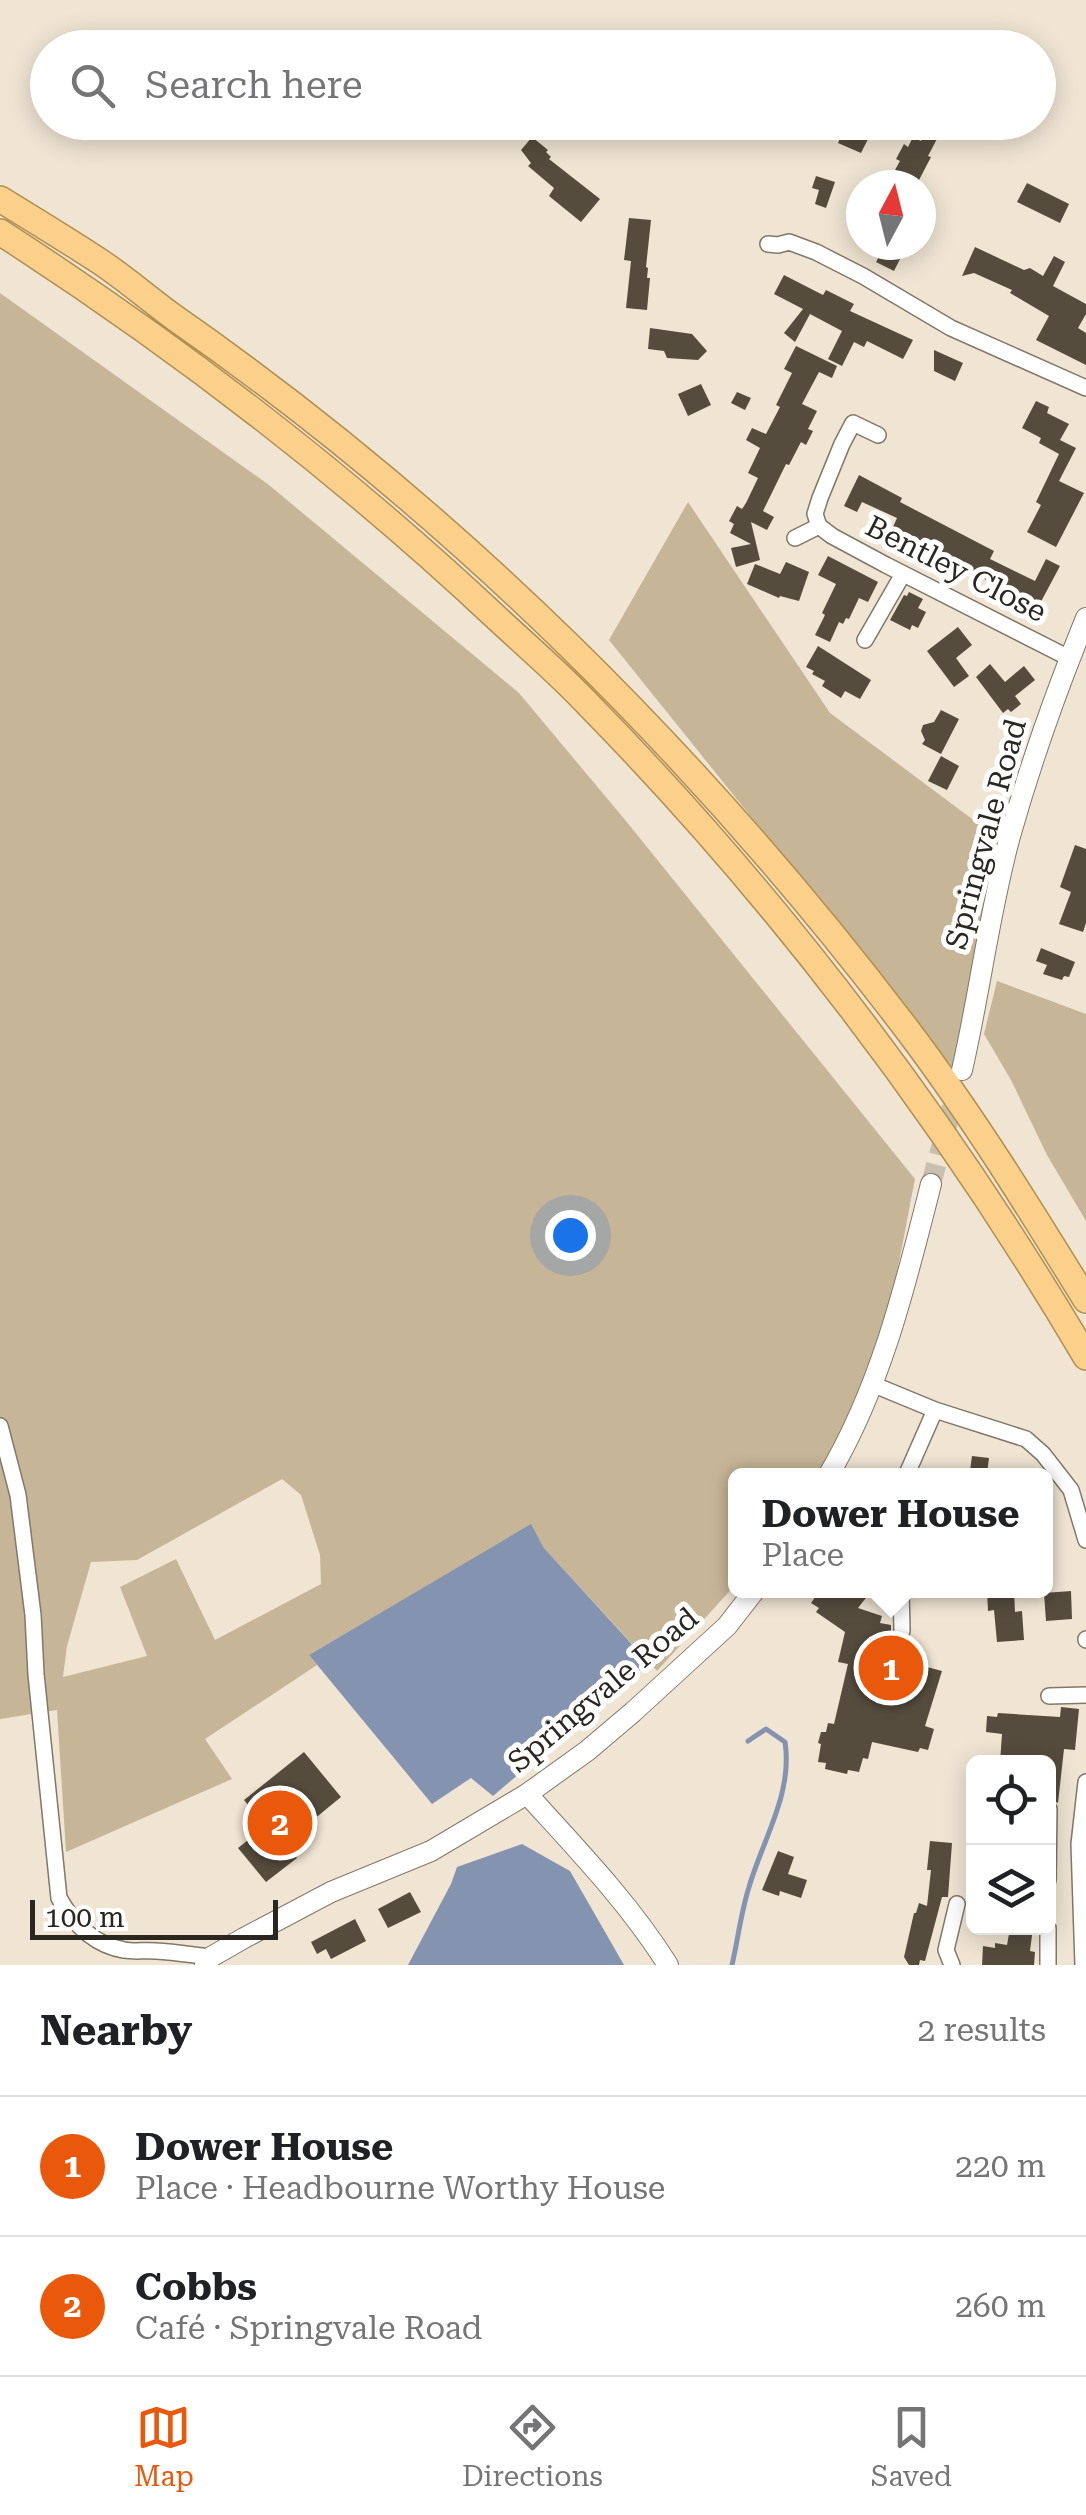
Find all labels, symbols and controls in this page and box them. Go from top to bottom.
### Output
search box [30,30,1056,140]
icon: search [65,58,120,113]
text: Search here [145,63,363,107]
north arrow [846,170,936,260]
street label: Bentley Close [860,508,1052,629]
street label: Springvale Road [938,715,1033,953]
your location [545,1210,596,1261]
popup [728,1468,1053,1598]
text: Dower House [761,1492,1020,1536]
text: Place [761,1536,844,1574]
street label: Springvale Road [501,1600,705,1779]
pin: 1 [858,1630,924,1706]
map controls [966,1755,1056,1935]
button: locate [966,1755,1056,1845]
pin: 2 [248,1786,312,1860]
button: layers [966,1845,1056,1935]
scale bar [30,1895,278,1940]
text: 100 m [45,1901,125,1934]
text: Nearby [40,2006,192,2055]
text: 2 results [918,2011,1046,2049]
text: Dower House [135,2125,393,2169]
text: 1 [64,2147,81,2185]
text: 220 m [955,2147,1046,2185]
text: Place · Headbourne Worthy House [135,2169,665,2207]
text: Cobbs [135,2265,257,2309]
text: 2 [64,2287,81,2325]
text: 260 m [955,2287,1046,2325]
text: Café · Springvale Road [135,2309,482,2347]
tab: Map [134,2400,194,2493]
tab: Directions [462,2400,603,2493]
tab: Saved [871,2400,952,2493]

